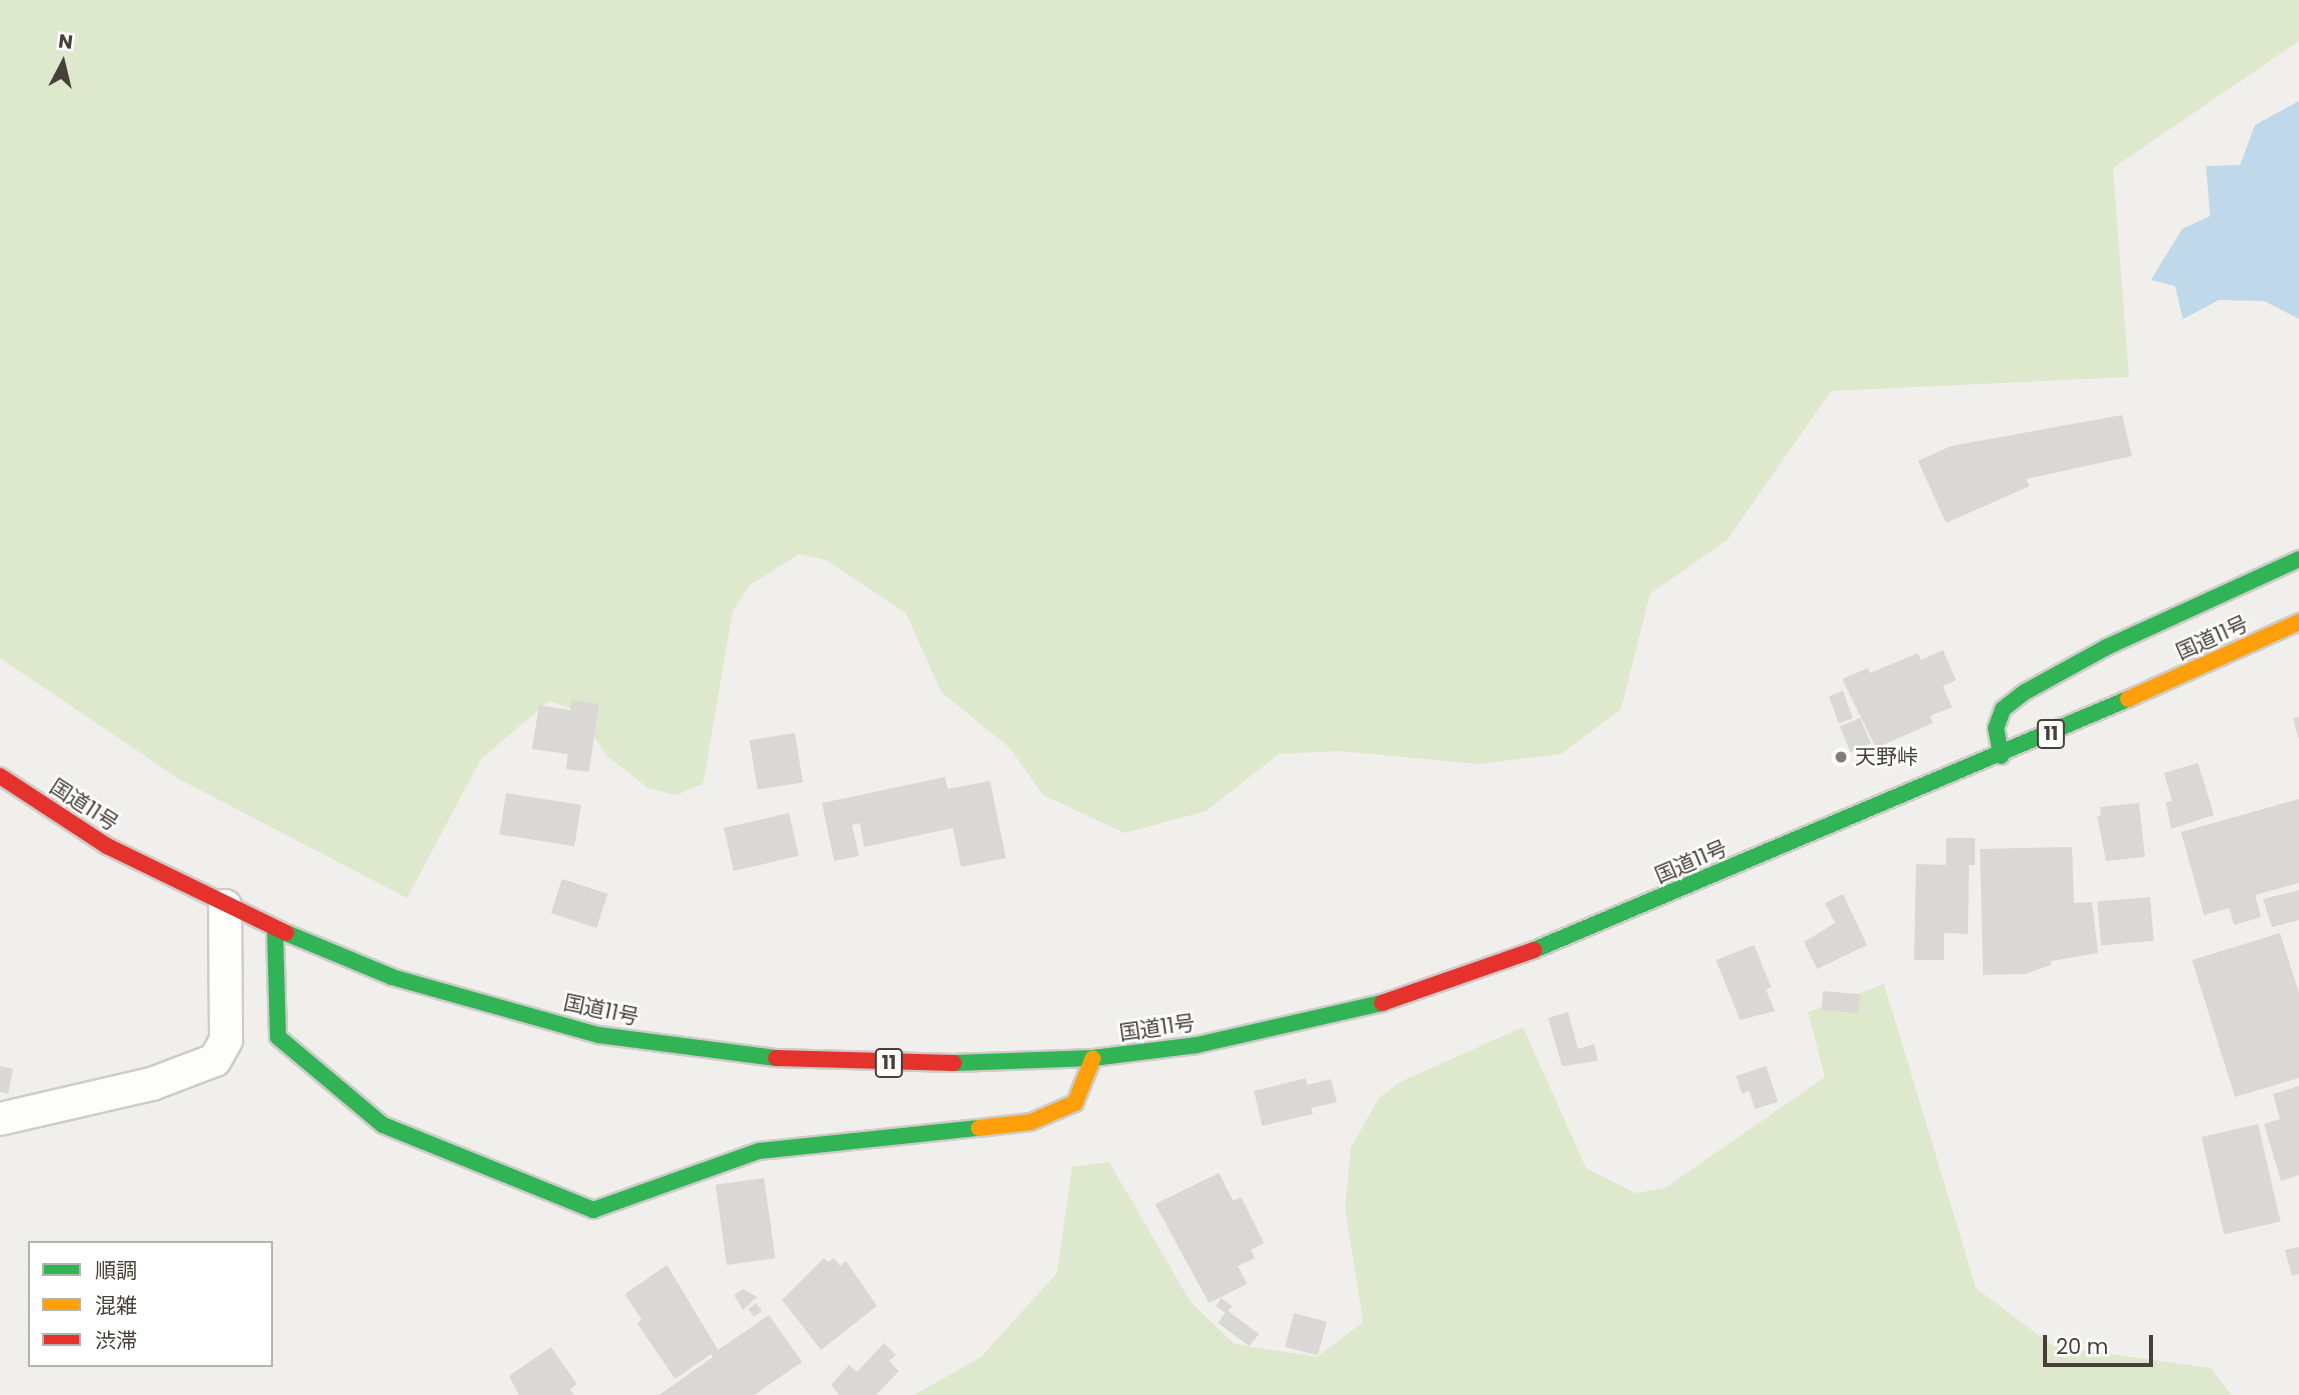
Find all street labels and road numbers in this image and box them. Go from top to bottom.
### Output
street label: 国道11号 [2172,611,2252,665]
road number: 11 [2035,719,2067,750]
street label: 国道11号 [45,774,123,836]
street label: 国道11号 [1651,835,1731,889]
street label: 国道11号 [561,990,641,1030]
street label: 国道11号 [1117,1010,1197,1046]
road number: 11 [873,1048,905,1078]

